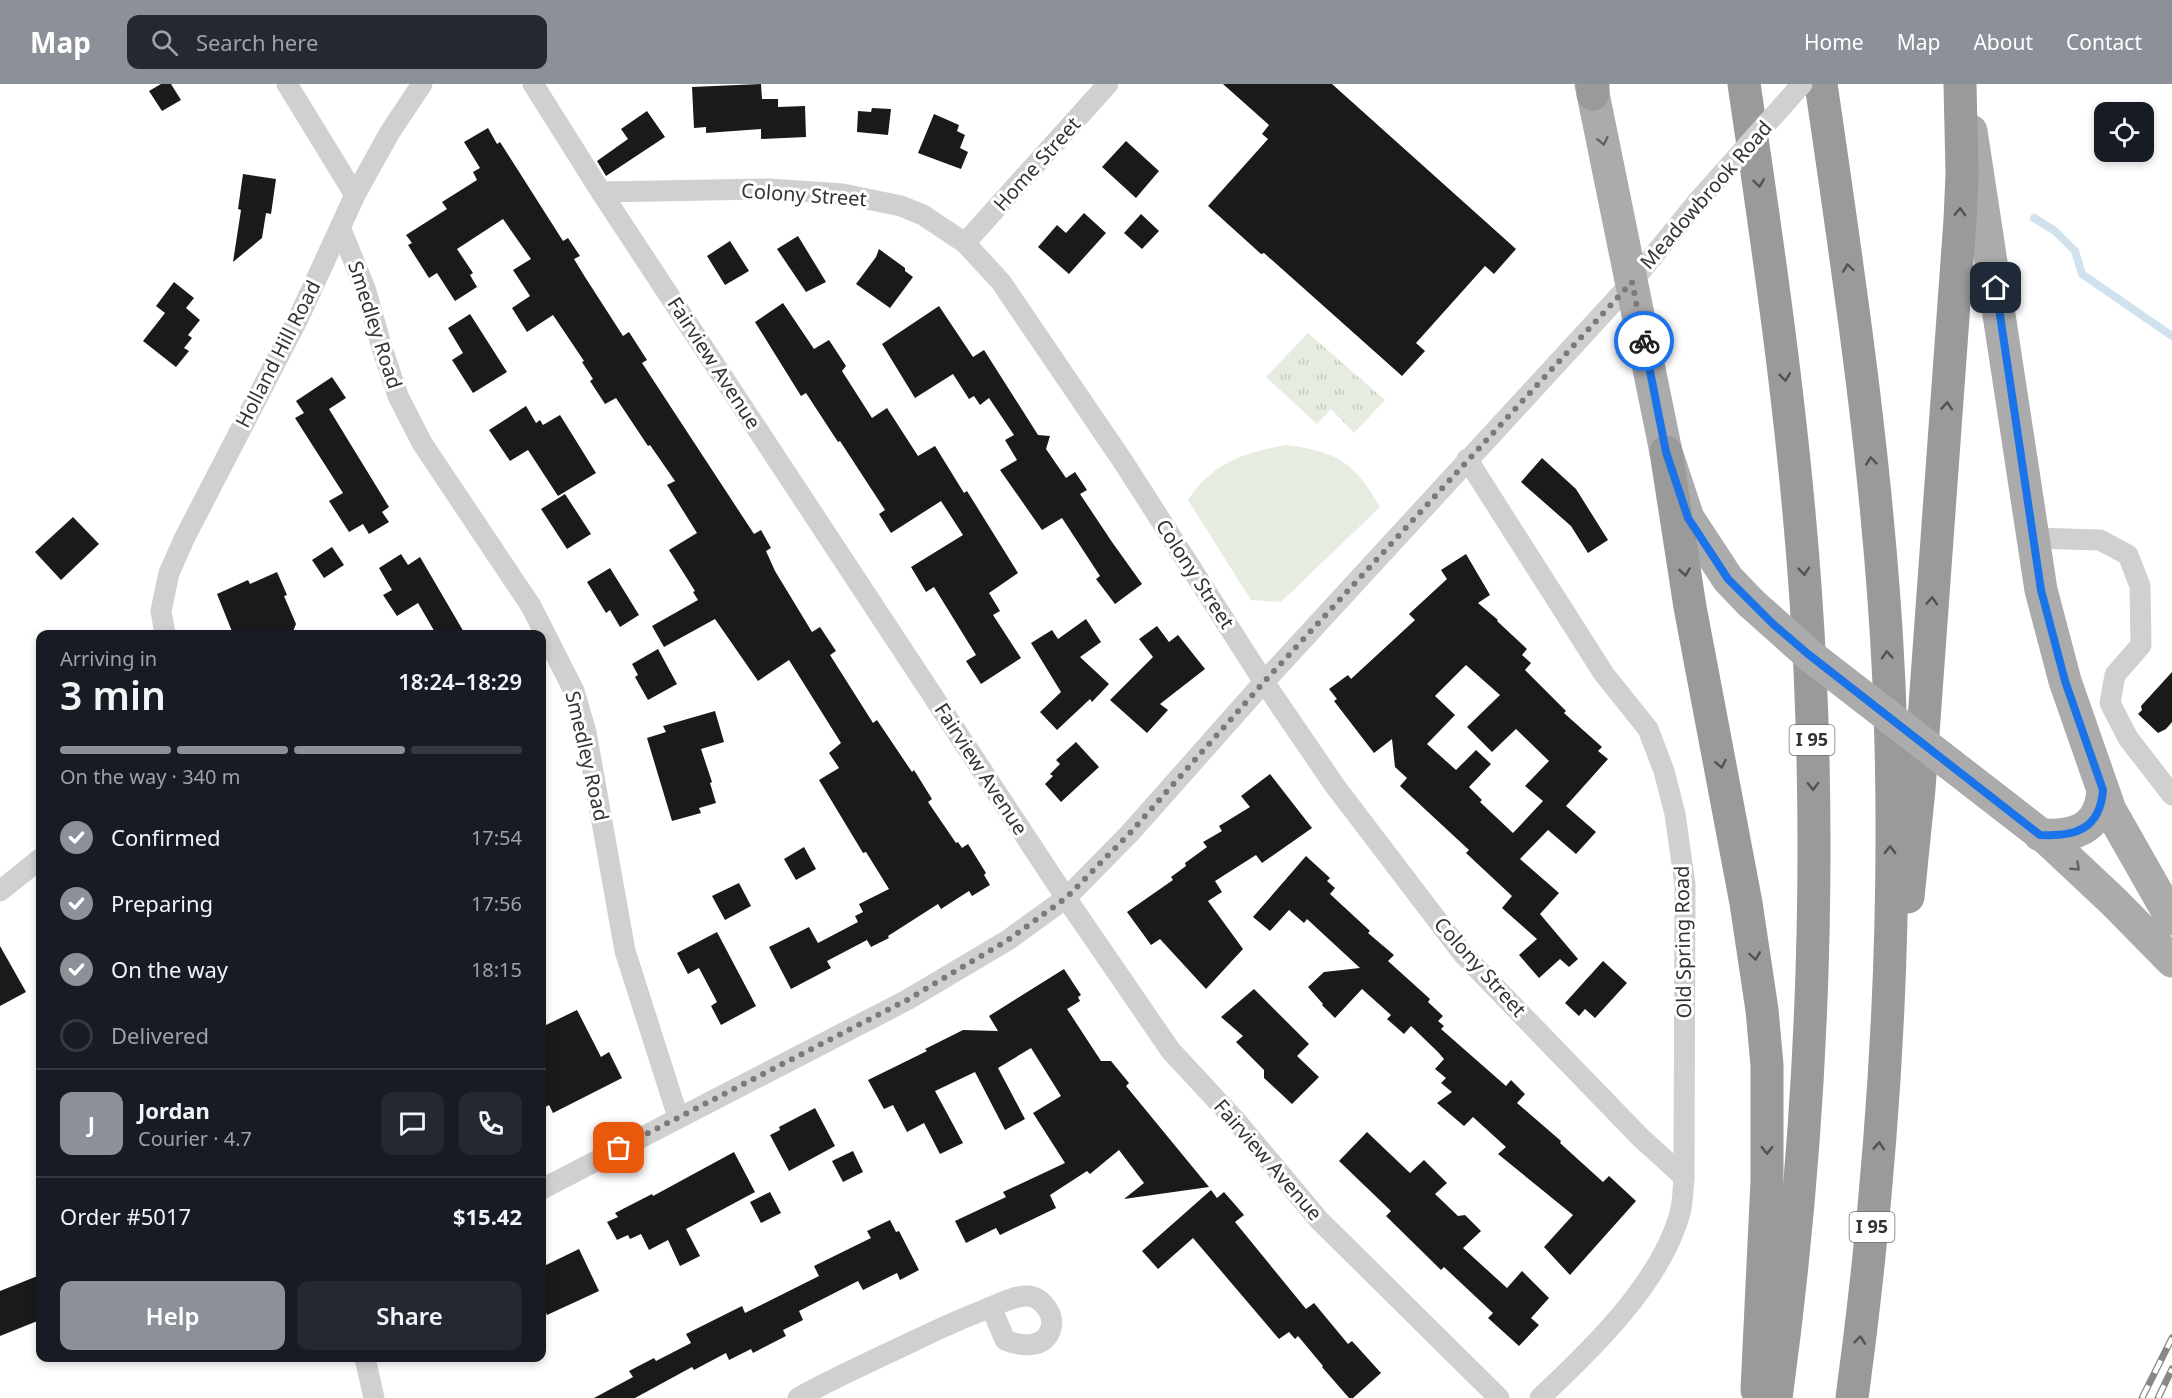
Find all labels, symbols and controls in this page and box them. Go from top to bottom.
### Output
search box [127,15,547,69]
text: Map [30,23,91,61]
icon: search [148,26,181,59]
text: Search here [196,27,318,57]
text: Home [1804,28,1864,56]
text: Map [1897,28,1940,56]
text: About [1973,28,2033,56]
text: Contact [2066,28,2142,56]
map controls [2094,102,2154,162]
button: locate [2094,102,2154,162]
street label: Home Street [987,111,1086,217]
street label: Meadowbrook Road [1634,115,1778,275]
one-way arrow [1596,136,1609,146]
street label: Colony Street [740,177,868,212]
one-way arrow [1752,179,1764,188]
one-way arrow [1954,207,1967,216]
street label: Smedley Road [342,258,409,392]
pin [1970,262,2021,313]
one-way arrow [1842,263,1854,272]
icon: home [1979,271,2012,304]
street label: Holland Hill Road [229,276,326,432]
street label: Fairview Avenue [662,291,767,434]
courier [1614,311,1674,371]
icon: bike [1628,325,1661,358]
one-way arrow [1778,372,1791,381]
one-way arrow [1940,402,1953,411]
one-way arrow [1865,457,1878,466]
street label: Colony Street [1150,514,1241,634]
one-way arrow [1797,566,1810,575]
one-way arrow [1678,568,1690,577]
one-way arrow [1925,596,1938,605]
text: Arriving in [60,645,157,672]
one-way arrow [1881,651,1894,660]
text: 18:24–18:29 [398,666,522,696]
text: 3 min [60,668,166,721]
street label: Smedley Road [559,688,616,824]
street label: Fairview Avenue [929,697,1034,840]
road number: I 95 [1790,725,1834,755]
one-way arrow [1714,759,1727,769]
text: On the way · 340 m [60,763,240,790]
one-way arrow [1807,782,1820,791]
icon: check [60,821,93,854]
text: Confirmed [111,822,221,852]
text: 17:54 [471,824,522,851]
one-way arrow [1884,846,1896,855]
one-way arrow [2070,860,2080,871]
street label: Old Spring Road [1668,865,1697,1019]
icon: check [60,887,93,920]
text: Preparing [111,888,213,918]
text: 17:56 [471,890,522,917]
street label: Colony Street [1428,911,1532,1022]
one-way arrow [1748,951,1760,960]
icon: check [60,953,93,986]
text: On the way [111,954,228,984]
text: 18:15 [471,956,522,983]
text: Delivered [111,1020,209,1050]
button: chat [381,1092,444,1155]
button: phone [459,1092,522,1155]
street label: Fairview Avenue [1208,1093,1329,1226]
text: Jordan [138,1095,210,1125]
text: J [88,1108,95,1138]
pin [593,1122,644,1173]
text: Courier · 4.7 [138,1125,252,1152]
icon: bag [602,1131,635,1164]
one-way arrow [1872,1141,1885,1150]
one-way arrow [1761,1146,1773,1155]
text: Order #5017 [60,1201,191,1231]
text: $15.42 [453,1201,522,1231]
road number: I 95 [1850,1212,1894,1242]
button: Help [60,1281,285,1350]
button: Share [297,1281,522,1350]
one-way arrow [1853,1335,1866,1345]

